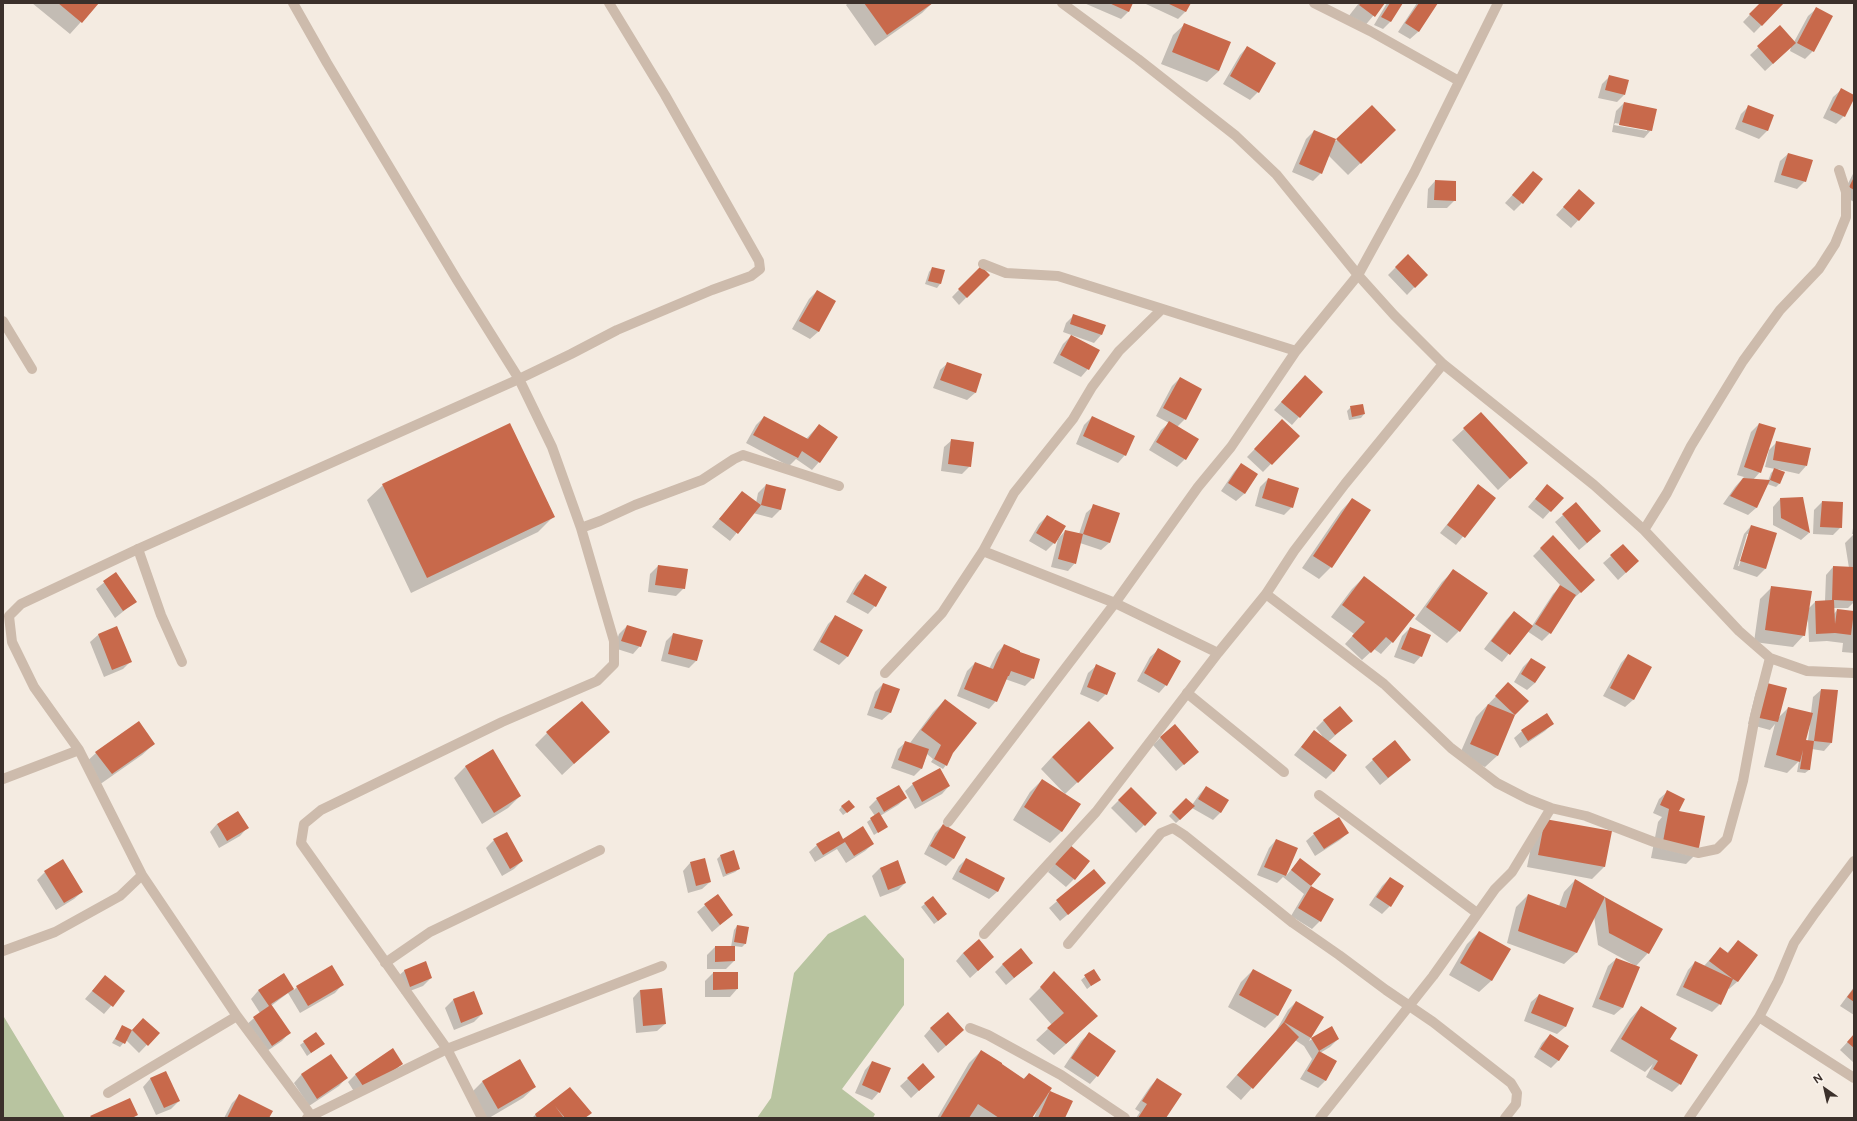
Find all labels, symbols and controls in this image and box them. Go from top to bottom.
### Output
north arrow [1805,1069,1845,1109]
text: N [1811,1071,1825,1086]

